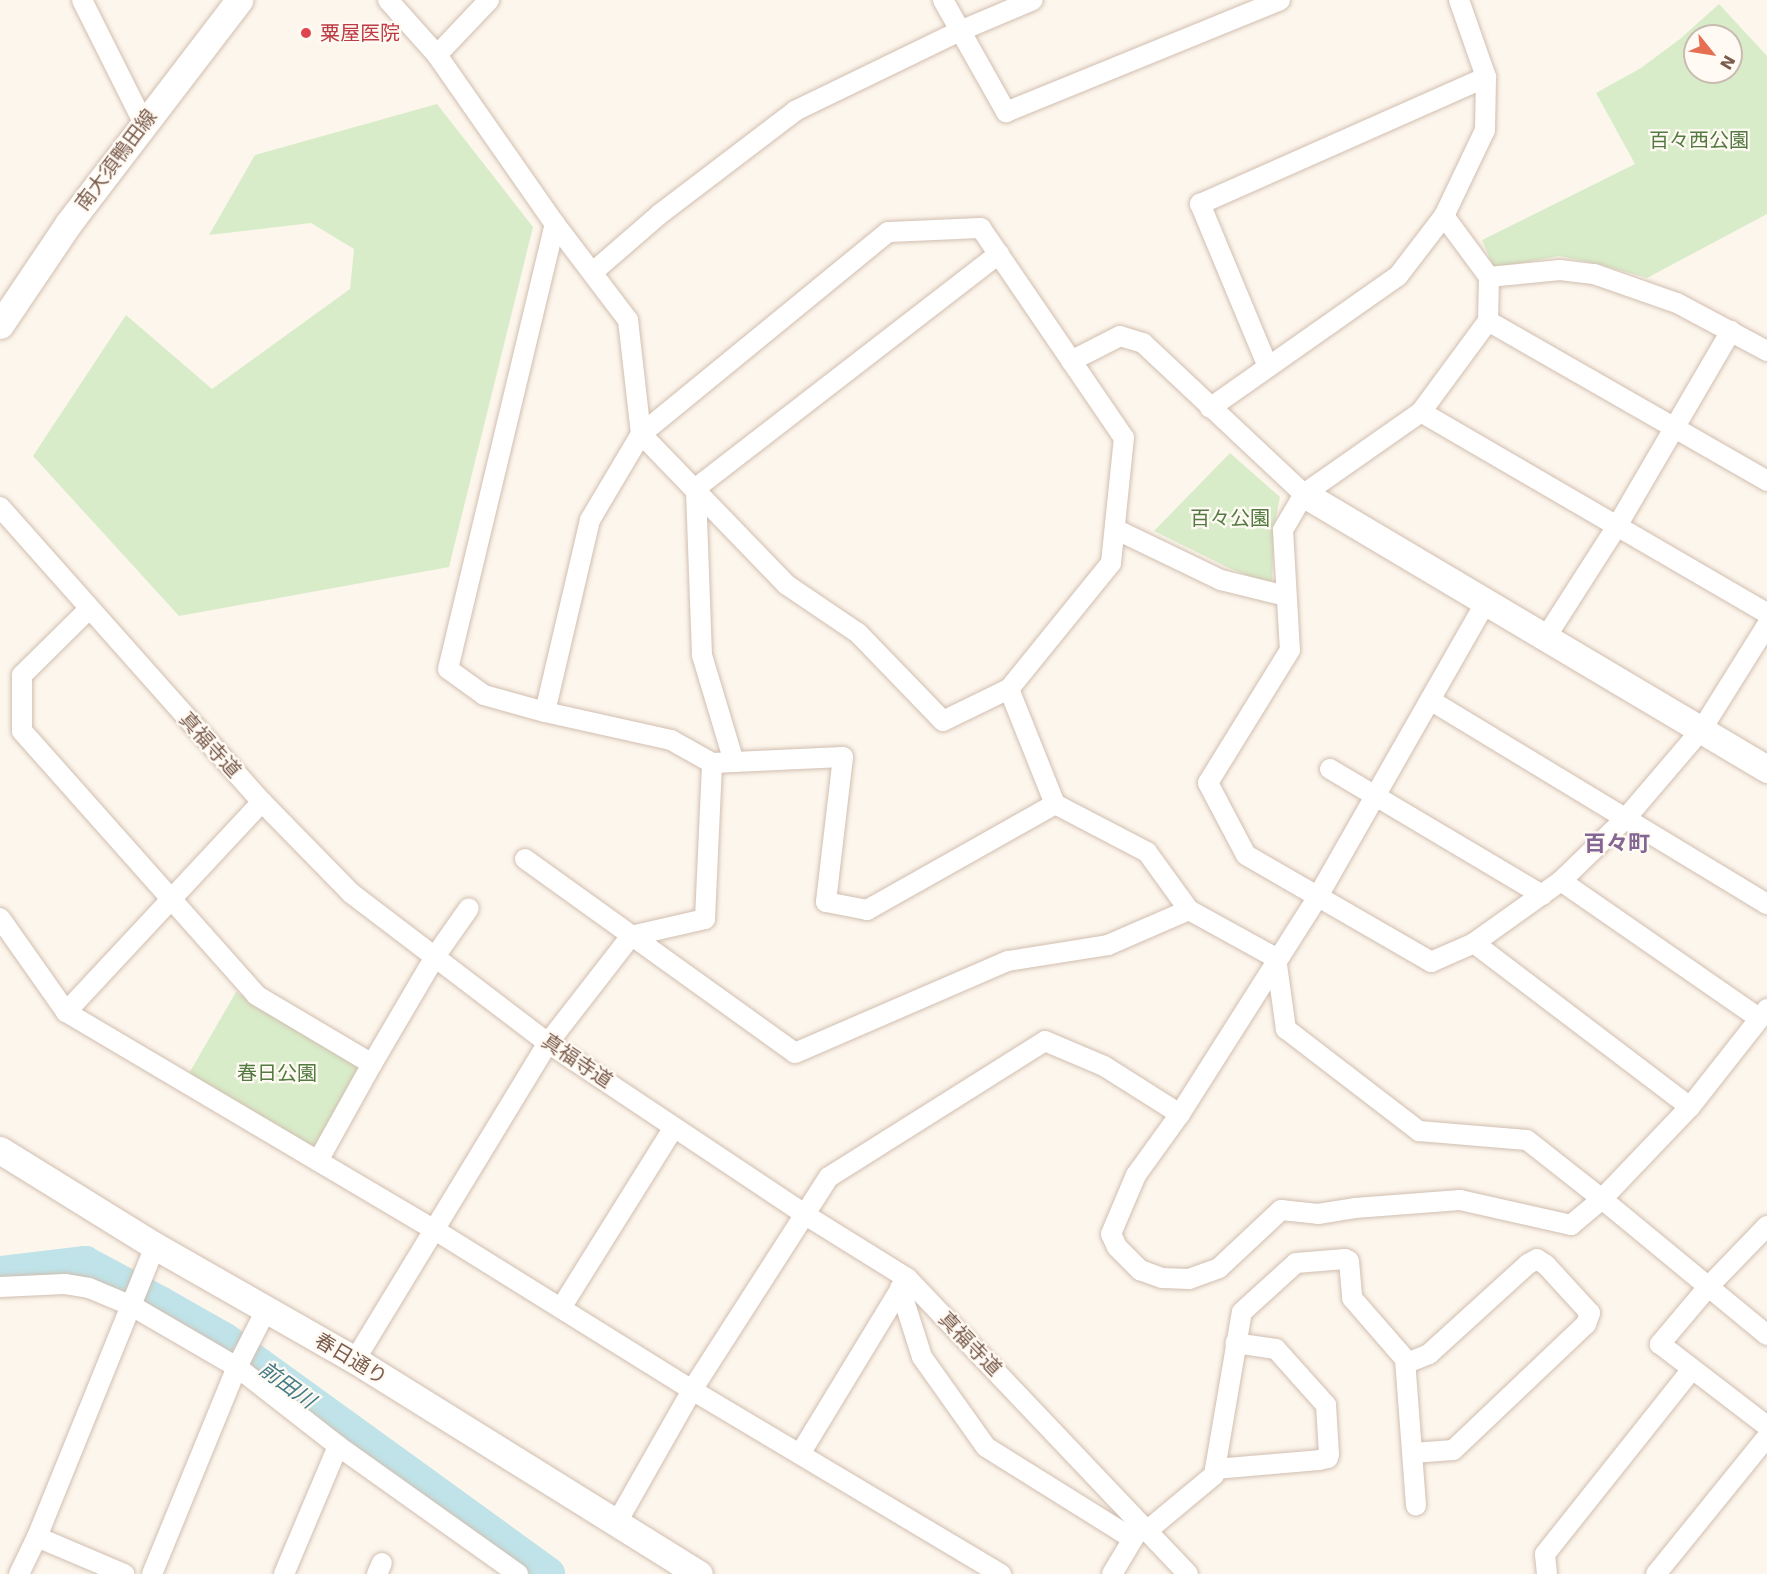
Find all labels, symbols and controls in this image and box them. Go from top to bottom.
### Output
place label: 粟屋医院 [320,21,400,45]
marker: 粟屋医院 [297,24,315,42]
north arrow [1683,24,1743,84]
text: N [1716,52,1739,73]
street label: 南大須鴨田線 [70,105,162,215]
park label: 百々西公園 [1649,128,1749,152]
park label: 百々公園 [1190,506,1270,530]
street label: 真福寺道 [174,707,246,783]
district label: 百々町 [1584,831,1650,857]
street label: 真福寺道 [537,1029,617,1093]
park label: 春日公園 [237,1061,317,1085]
street label: 真福寺道 [934,1307,1006,1381]
street label: 春日通り [311,1328,391,1390]
water label: 前田川 [254,1356,320,1414]

